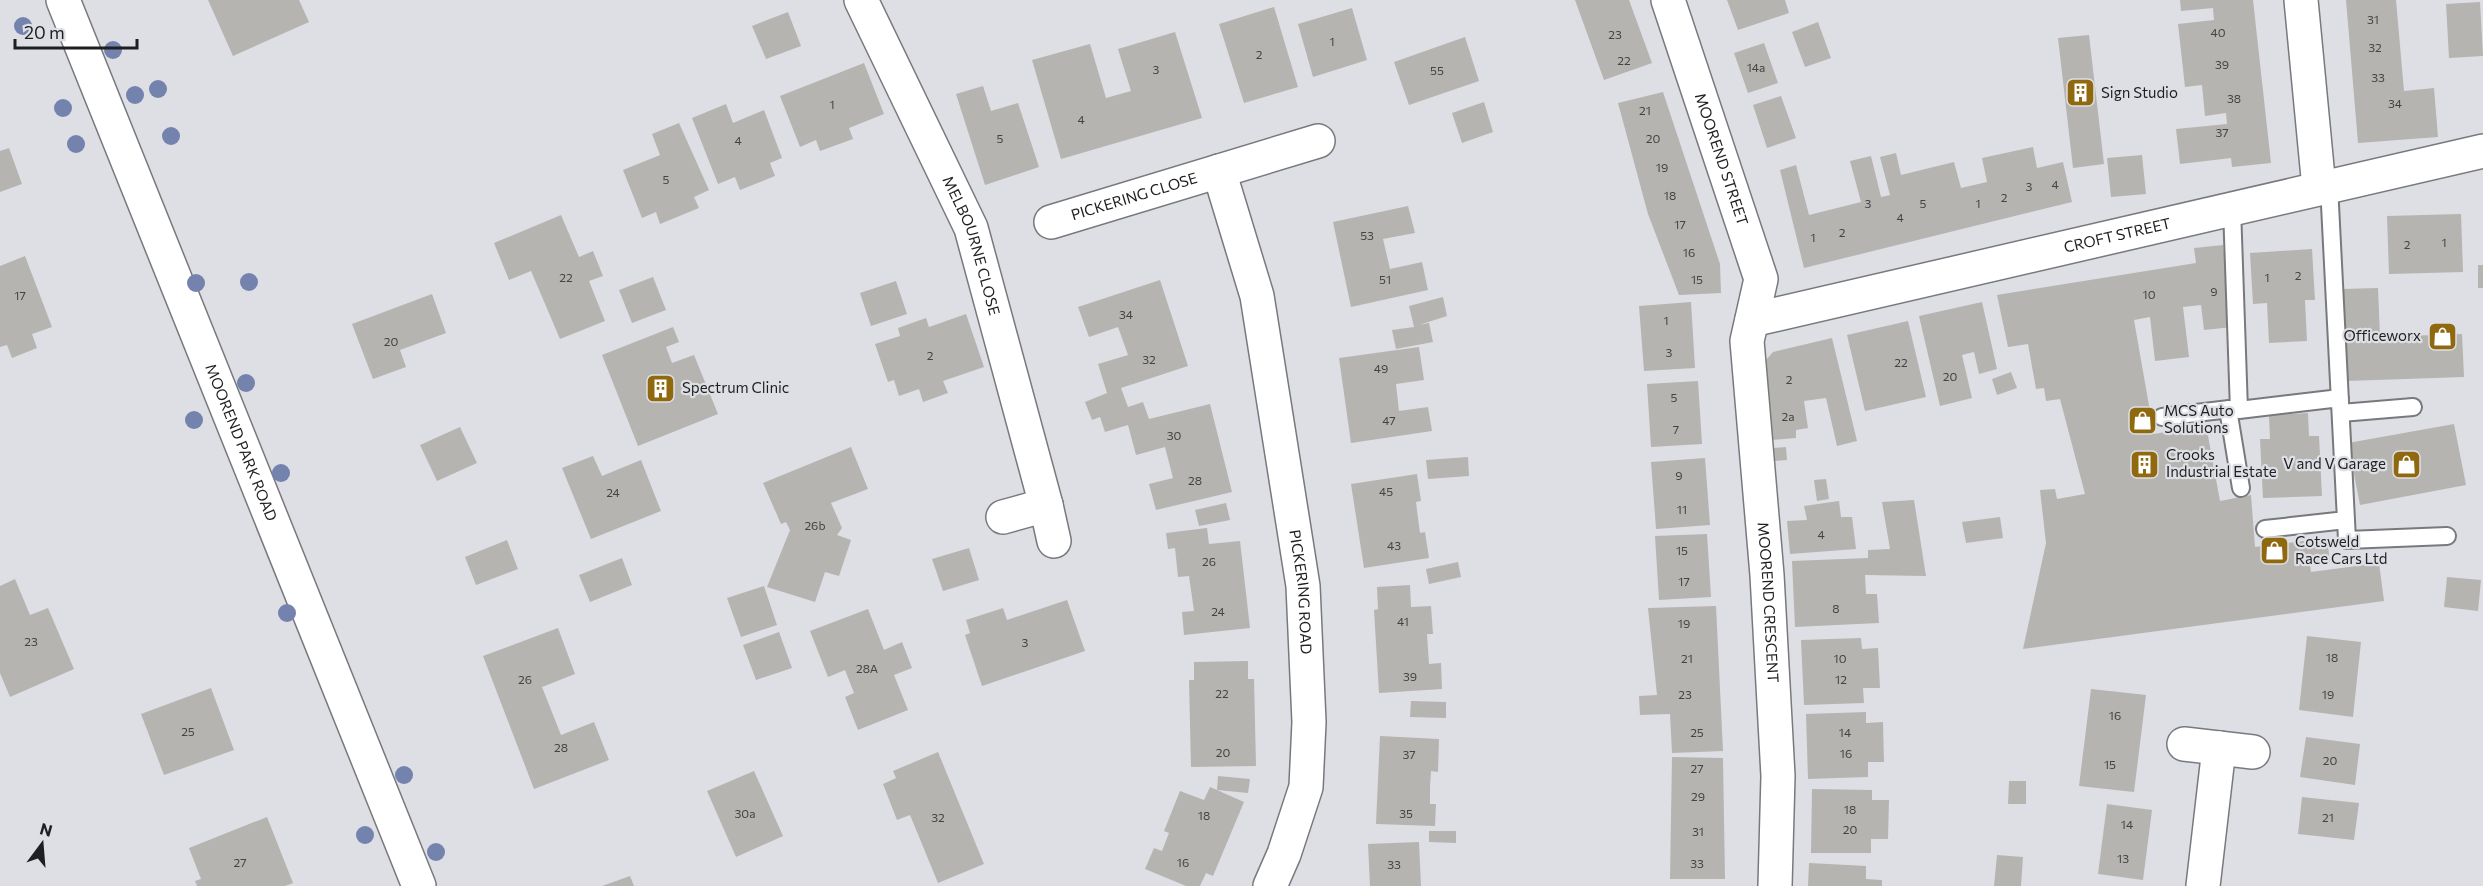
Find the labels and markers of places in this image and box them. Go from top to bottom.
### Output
building icon: Sign Studio [2064,77,2096,109]
place label: Sign Studio [2101,83,2178,101]
shop icon: Officeworx [2426,320,2458,352]
place label: Officeworx [2344,326,2421,344]
building icon: Spectrum Clinic [645,372,677,404]
place label: Spectrum Clinic [682,378,789,396]
place label: MCS Auto Solutions [2164,401,2234,436]
shop icon: MCS Auto Solutions [2127,404,2159,436]
place label: Crooks Industrial Estate [2166,445,2277,480]
building icon: Crooks Industrial Estate [2129,448,2161,480]
shop icon: V and V Garage [2391,448,2423,480]
place label: V and V Garage [2283,454,2386,472]
place label: Cotsweld Race Cars Ltd [2295,532,2387,567]
shop icon: Cotsweld Race Cars Ltd [2258,535,2290,567]

